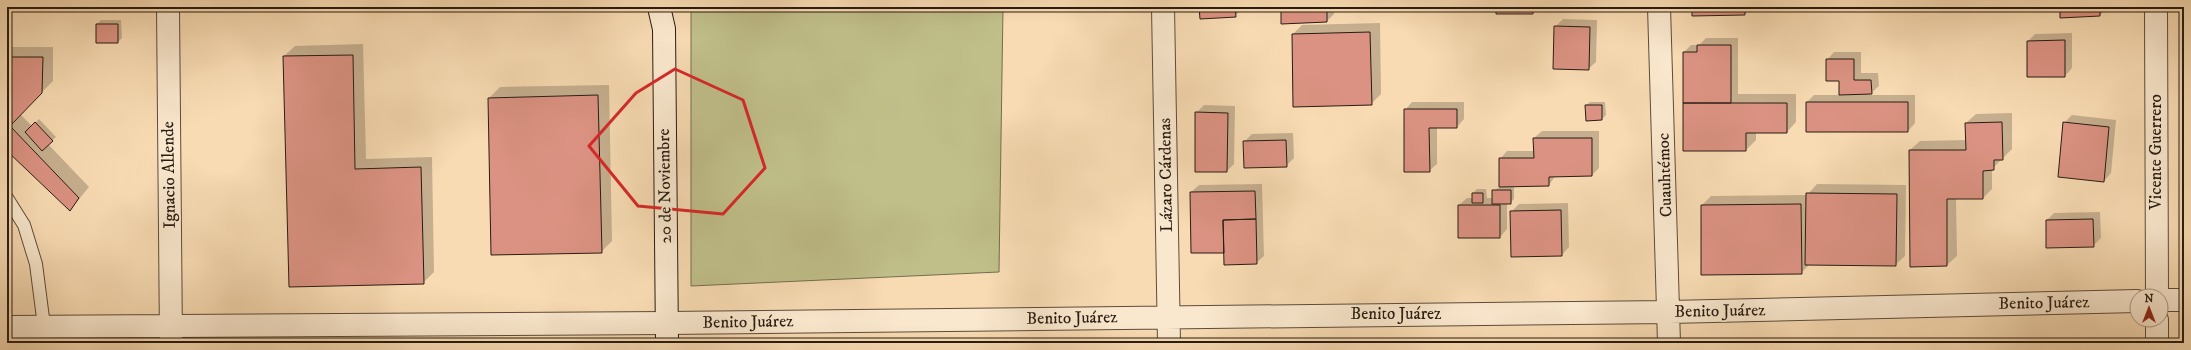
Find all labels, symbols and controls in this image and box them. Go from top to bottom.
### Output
street label: Vicente Guerrero [2145,94,2167,211]
street label: Lázaro Cárdenas [1154,117,1178,232]
street label: Ignacio Allende [157,121,181,229]
street label: 20 de Noviembre [653,128,677,244]
street label: Cuauhtémoc [1653,132,1677,218]
north arrow [2129,288,2169,328]
street label: Benito Juárez [1998,291,2090,315]
text: N [2144,292,2154,306]
street label: Benito Juárez [1674,299,1766,323]
street label: Benito Juárez [1351,303,1442,325]
street label: Benito Juárez [1026,306,1118,330]
street label: Benito Juárez [702,310,794,334]

